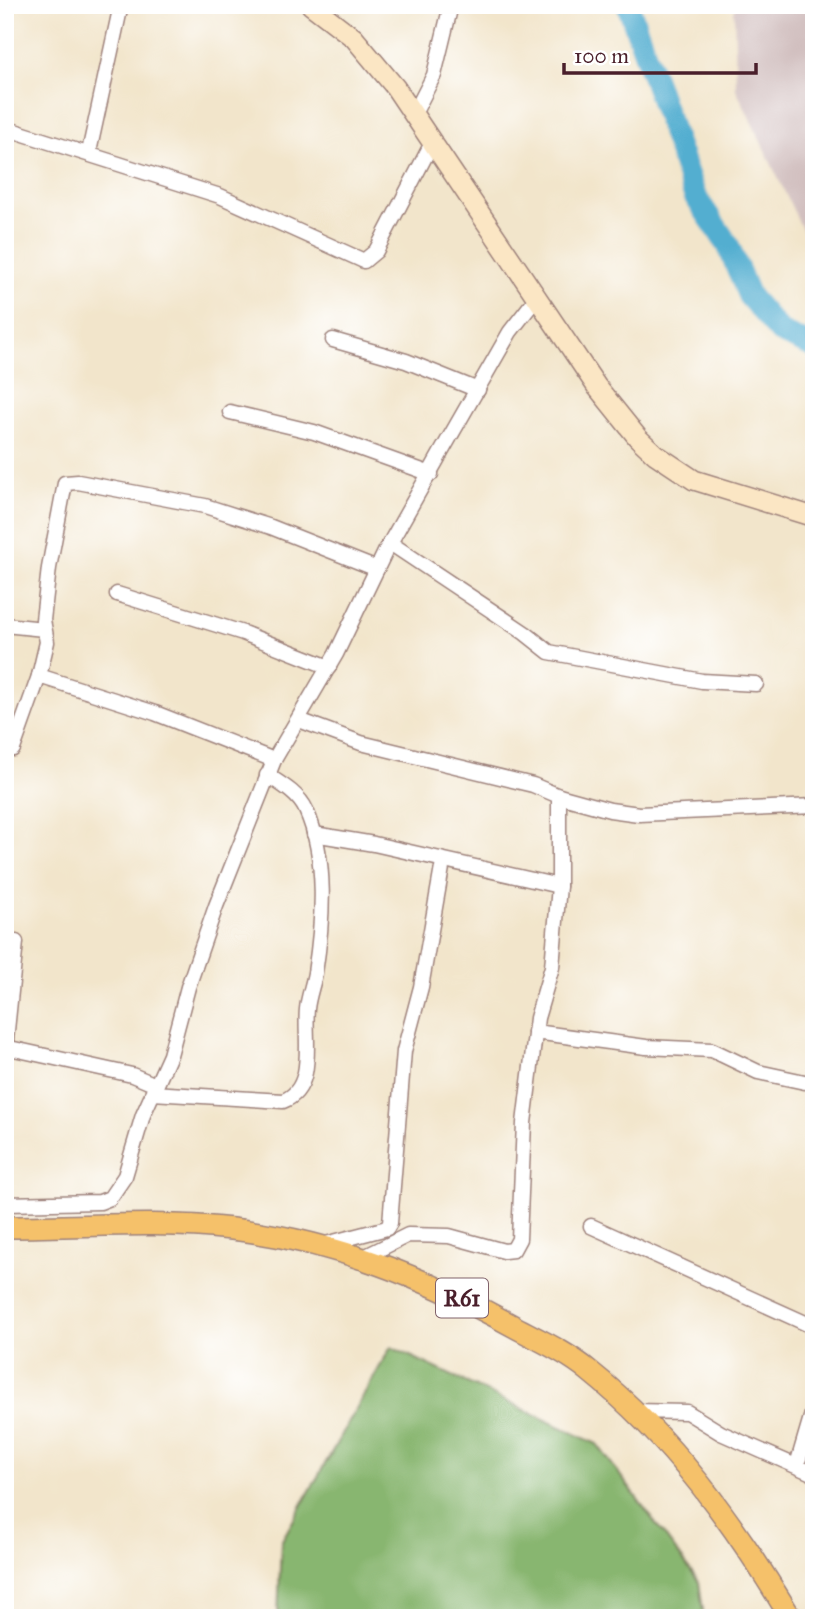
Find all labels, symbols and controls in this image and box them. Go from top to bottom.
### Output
scale bar [564,32,756,76]
text: 100 m [574,43,629,69]
road number: R61 [436,1278,488,1317]

